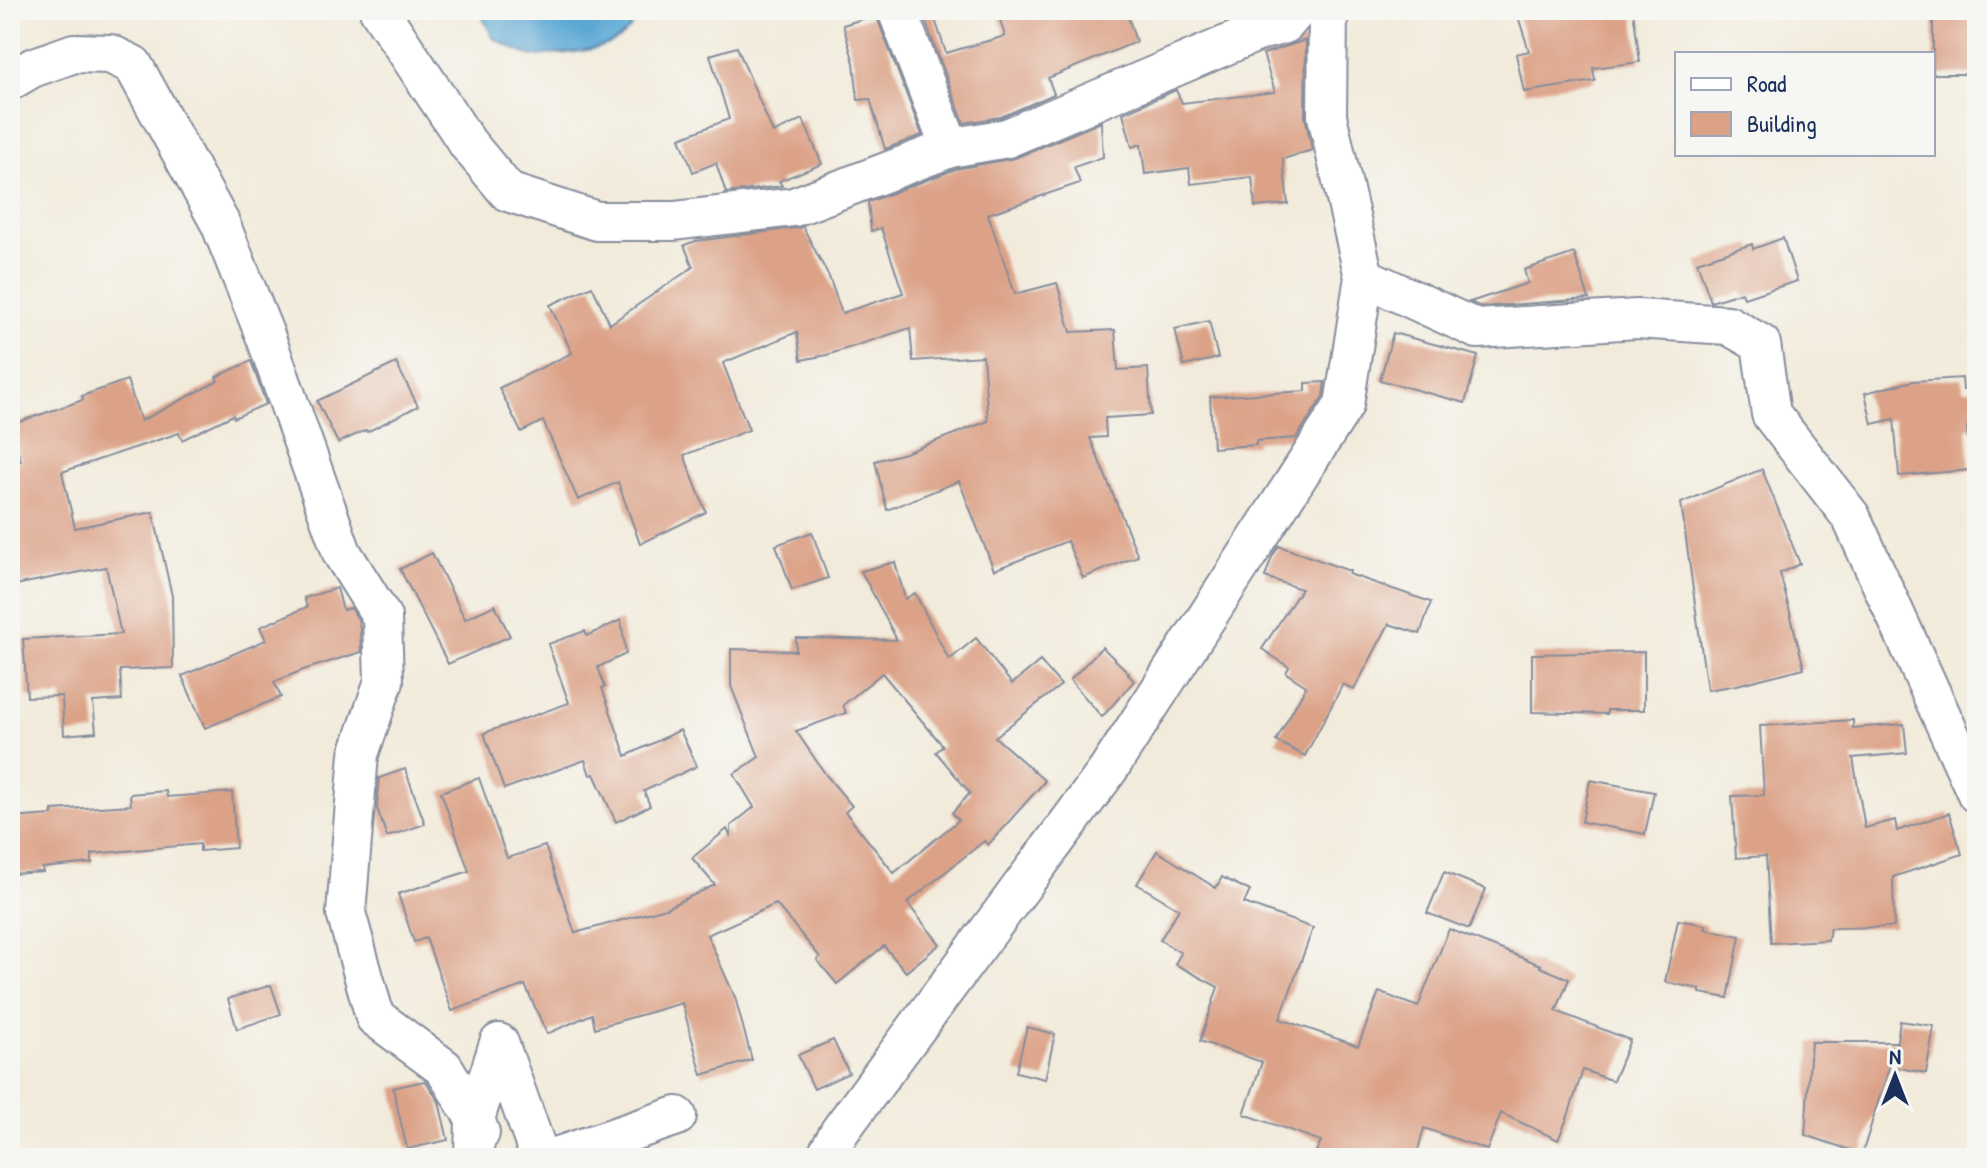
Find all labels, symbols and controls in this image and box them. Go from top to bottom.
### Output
legend [1675,52,1935,156]
text: Road [1747,67,1786,99]
text: Building [1747,107,1817,139]
north arrow [1855,1036,1935,1116]
text: N [1889,1041,1901,1071]

